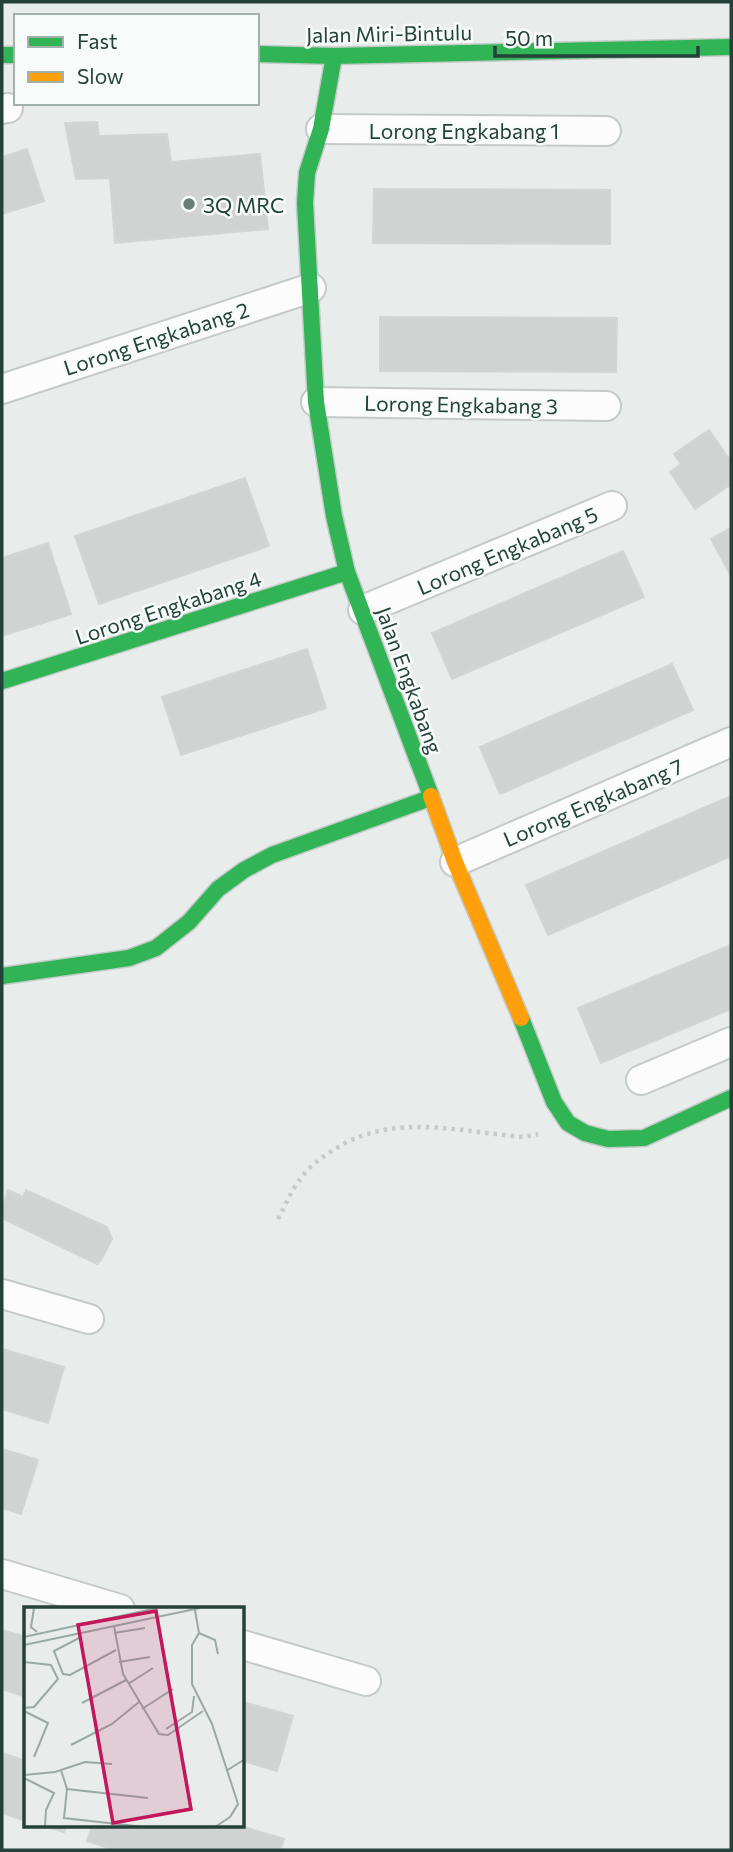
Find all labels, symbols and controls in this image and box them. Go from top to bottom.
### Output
legend [14,14,259,105]
scale bar [495,14,698,58]
street label: Jalan Miri-Bintulu [306,19,472,47]
text: 50 m [505,25,553,50]
text: Fast [77,28,118,53]
text: Slow [77,63,124,88]
street label: Lorong Engkabang 1 [369,118,559,143]
place label: 3Q MRC [203,192,284,217]
marker: 3Q MRC [181,196,197,212]
street label: Lorong Engkabang 2 [60,296,252,380]
street label: Lorong Engkabang 3 [364,390,558,418]
street label: Lorong Engkabang 5 [413,501,601,599]
street label: Lorong Engkabang 4 [72,565,265,649]
street label: Jalan Engkabang [372,603,448,757]
street label: Lorong Engkabang 7 [499,753,687,851]
inset map [24,1607,245,1828]

